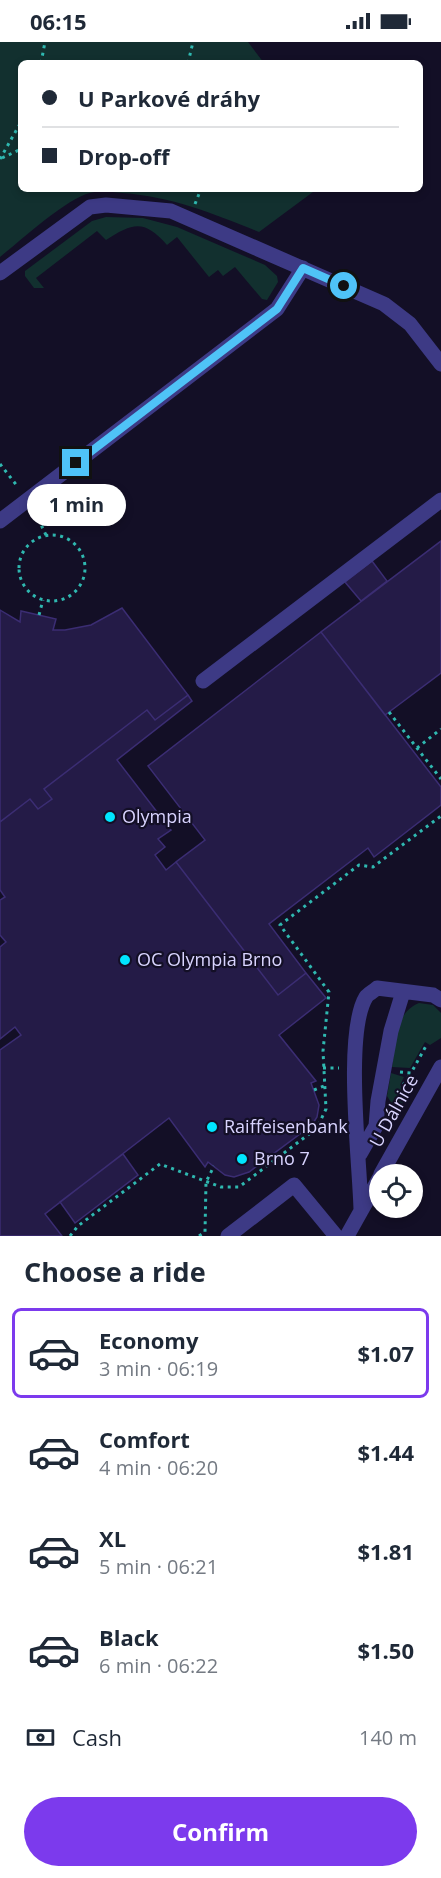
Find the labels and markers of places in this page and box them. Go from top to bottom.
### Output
place label: Olympia [122,804,192,828]
marker: Olympia [103,810,117,824]
place label: OC Olympia Brno [137,947,282,971]
marker: OC Olympia Brno [118,953,132,967]
place label: Raiffeisenbank [224,1114,348,1138]
marker: Raiffeisenbank [205,1120,219,1134]
place label: Brno 7 [254,1146,310,1170]
marker: Brno 7 [235,1152,249,1166]

